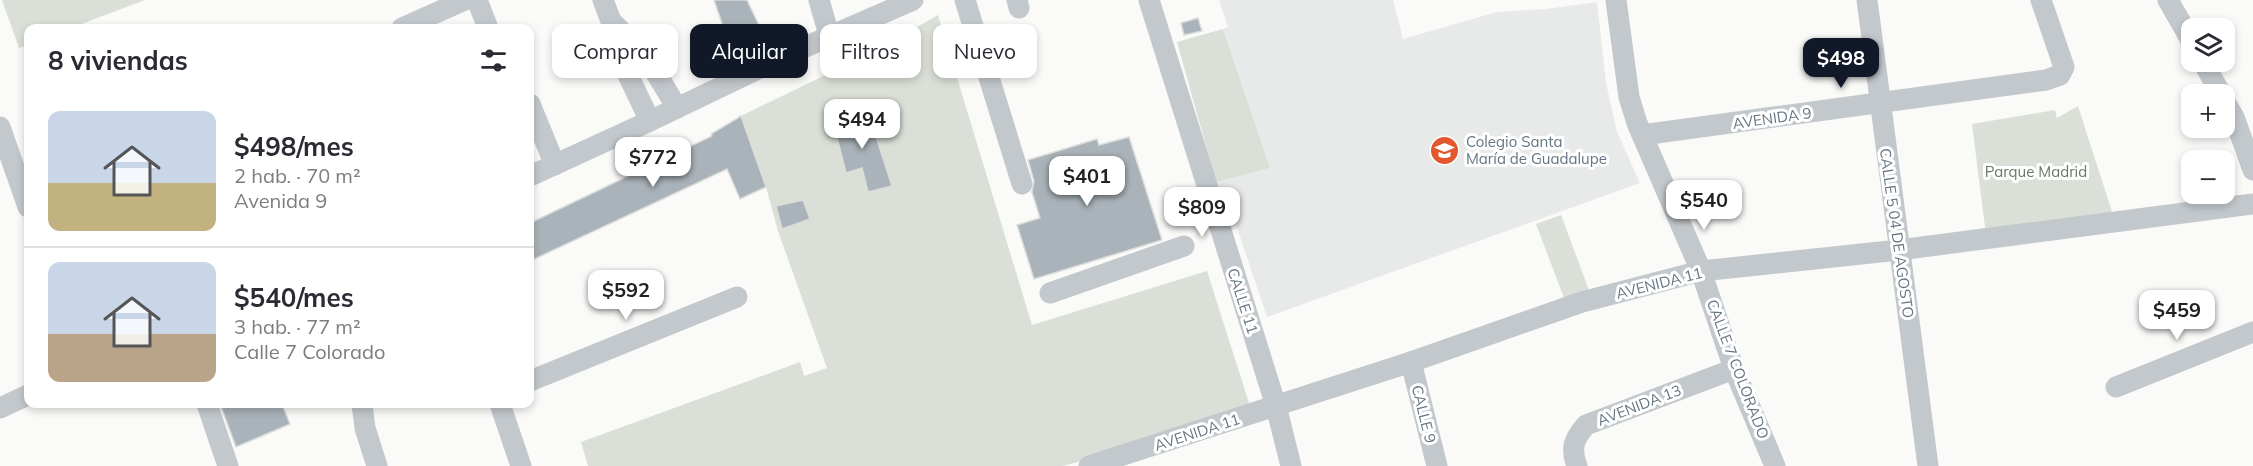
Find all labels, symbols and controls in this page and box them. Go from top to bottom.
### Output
map controls [2181,18,2235,204]
button: layers [2181,18,2235,72]
chip: Comprar [552,24,678,78]
chip: Alquilar [690,24,808,78]
chip: Filtros [820,24,921,78]
chip: Nuevo [933,24,1037,78]
pin: $498 [1805,38,1877,89]
text: 8 viviendas [48,44,188,77]
icon: filters [477,44,510,77]
text: $498 [1817,45,1865,70]
button: + [2181,84,2235,138]
pin: $494 [826,99,898,150]
street label: AVENIDA 9 [1731,103,1813,133]
text: $494 [838,106,886,131]
text: $498/mes [234,130,354,163]
place label: Colegio Santa María de Guadalupe [1466,132,1607,168]
school or university icon: Colegio Santa María de Guadalupe [1429,134,1461,166]
icon: home [96,135,168,207]
pin: $772 [617,137,689,188]
text: $772 [629,144,677,169]
street label: CALLE 5 04 DE AGOSTO [1876,147,1918,319]
button: − [2181,150,2235,204]
pin: $401 [1051,156,1123,207]
park label: Parque Madrid [1985,162,2087,181]
text: 2 hab. · 70 m² [234,163,361,188]
text: $401 [1063,163,1111,188]
pin: $540 [1668,180,1740,231]
pin: $809 [1166,187,1238,238]
text: $540 [1680,187,1728,212]
text: Avenida 9 [234,188,327,213]
text: $809 [1178,194,1226,219]
street label: AVENIDA 11 [1614,263,1704,303]
street label: CALLE 11 [1223,266,1263,336]
pin: $592 [590,270,662,321]
text: $592 [602,277,650,302]
text: $540/mes [234,281,354,314]
icon: home [96,286,168,358]
pin: $459 [2141,290,2213,341]
street label: CALLE 7 COLORADO [1703,297,1773,441]
text: $459 [2153,297,2201,322]
text: 3 hab. · 77 m² [234,314,361,339]
text: Calle 7 Colorado [234,339,385,364]
street label: AVENIDA 13 [1594,380,1684,430]
street label: CALLE 9 [1408,383,1440,445]
street label: AVENIDA 11 [1152,409,1242,455]

